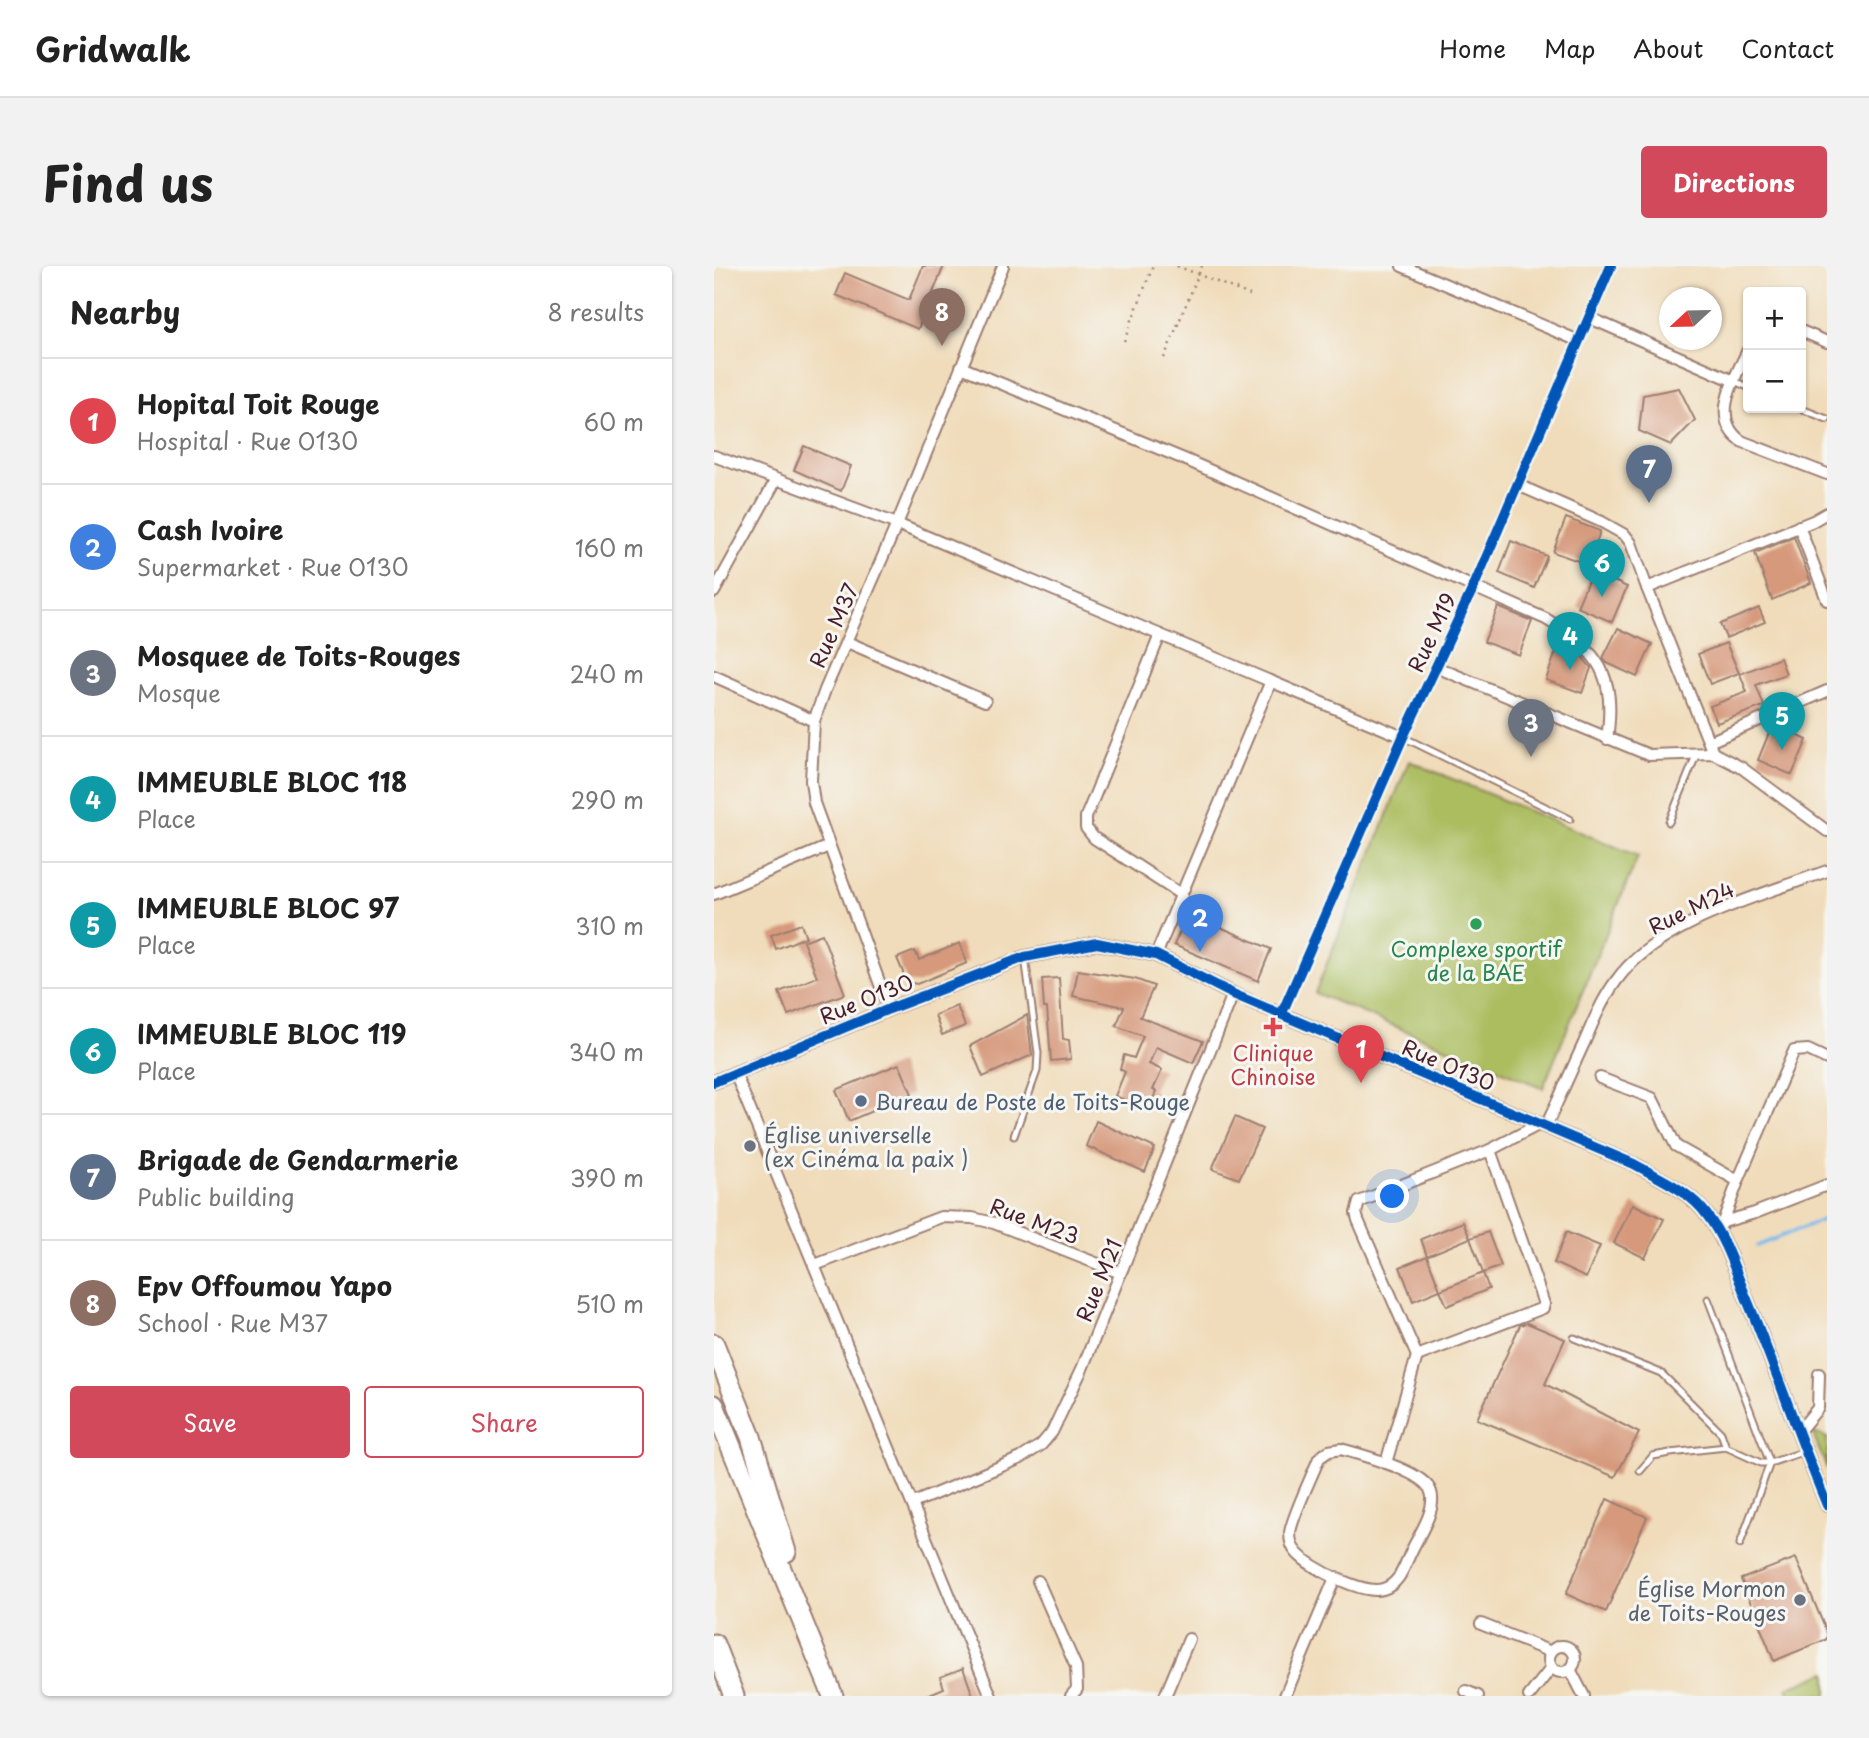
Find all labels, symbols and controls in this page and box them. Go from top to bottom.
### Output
text: Gridwalk [35,23,191,73]
text: Home [1439,30,1506,66]
text: Map [1544,30,1595,66]
text: About [1633,30,1703,66]
text: Contact [1741,30,1834,66]
text: Find us [42,145,213,219]
button: Directions [1641,146,1827,218]
north arrow [1659,287,1722,350]
map controls [1743,287,1806,413]
button: + [1743,287,1806,350]
pin: 8 [919,288,965,346]
text: Nearby [70,289,180,334]
text: 8 results [548,294,644,329]
button: − [1743,350,1806,413]
text: Hopital Toit Rouge [137,384,380,423]
text: 1 [88,404,99,439]
text: 60 m [584,404,644,439]
text: Hospital · Rue O130 [137,423,358,458]
pin: 7 [1626,445,1672,503]
text: Cash Ivoire [137,510,283,549]
text: 2 [85,530,101,565]
text: 160 m [575,530,644,565]
pin: 6 [1579,539,1625,597]
text: Supermarket · Rue O130 [137,549,408,584]
street label: Rue M37 [800,578,866,672]
street label: Rue M19 [1399,587,1463,677]
pin: 4 [1547,612,1593,670]
text: Mosquee de Toits-Rouges [137,636,460,675]
text: 3 [85,656,101,691]
text: 240 m [570,656,644,691]
text: Mosque [137,675,221,710]
pin: 5 [1759,692,1805,750]
pin: 3 [1508,699,1554,757]
text: IMMEUBLE BLOC 118 [137,762,407,801]
text: 4 [85,782,101,817]
text: 290 m [571,782,644,817]
text: Place [137,801,196,836]
street label: Rue M24 [1643,872,1739,942]
text: IMMEUBLE BLOC 97 [137,888,399,927]
pin: 2 [1177,894,1223,952]
text: 5 [86,908,100,943]
text: 310 m [575,908,644,943]
marker: Complexe sportif de la BAE [1468,916,1484,932]
text: Place [137,927,196,962]
place label: Complexe sportif de la BAE [1391,932,1563,988]
street label: Rue O130 [814,965,918,1031]
text: IMMEUBLE BLOC 119 [137,1014,406,1053]
marker: Clinique Chinoise [1263,1017,1283,1037]
pin: 1 [1338,1025,1384,1083]
street label: Rue O130 [1397,1030,1501,1098]
text: 6 [85,1034,101,1069]
text: 340 m [569,1034,644,1069]
place label: Clinique Chinoise [1230,1036,1316,1092]
text: Place [137,1053,196,1088]
place label: Bureau de Poste de Toits-Rouge [875,1085,1190,1117]
marker: Bureau de Poste de Toits-Rouge [853,1093,869,1109]
place label: Église universelle (ex Cinéma la paix ) [764,1118,968,1174]
marker: Église universelle (ex Cinéma la paix ) [742,1138,758,1154]
text: Brigade de Gendarmerie [137,1140,458,1179]
text: 7 [86,1160,100,1195]
text: 390 m [570,1160,644,1195]
text: Public building [137,1179,294,1214]
your location [1375,1179,1409,1213]
street label: Rue M23 [986,1189,1084,1251]
street label: Rue M21 [1067,1234,1129,1326]
text: Epv Offoumou Yapo [137,1266,392,1305]
text: 8 [86,1286,100,1321]
text: 510 m [575,1286,644,1321]
text: School · Rue M37 [137,1305,328,1340]
button: Save [70,1386,350,1458]
button: Share [364,1386,644,1458]
place label: Église Mormon de Toits-Rouges [1628,1572,1786,1628]
marker: Église Mormon de Toits-Rouges [1792,1592,1808,1608]

